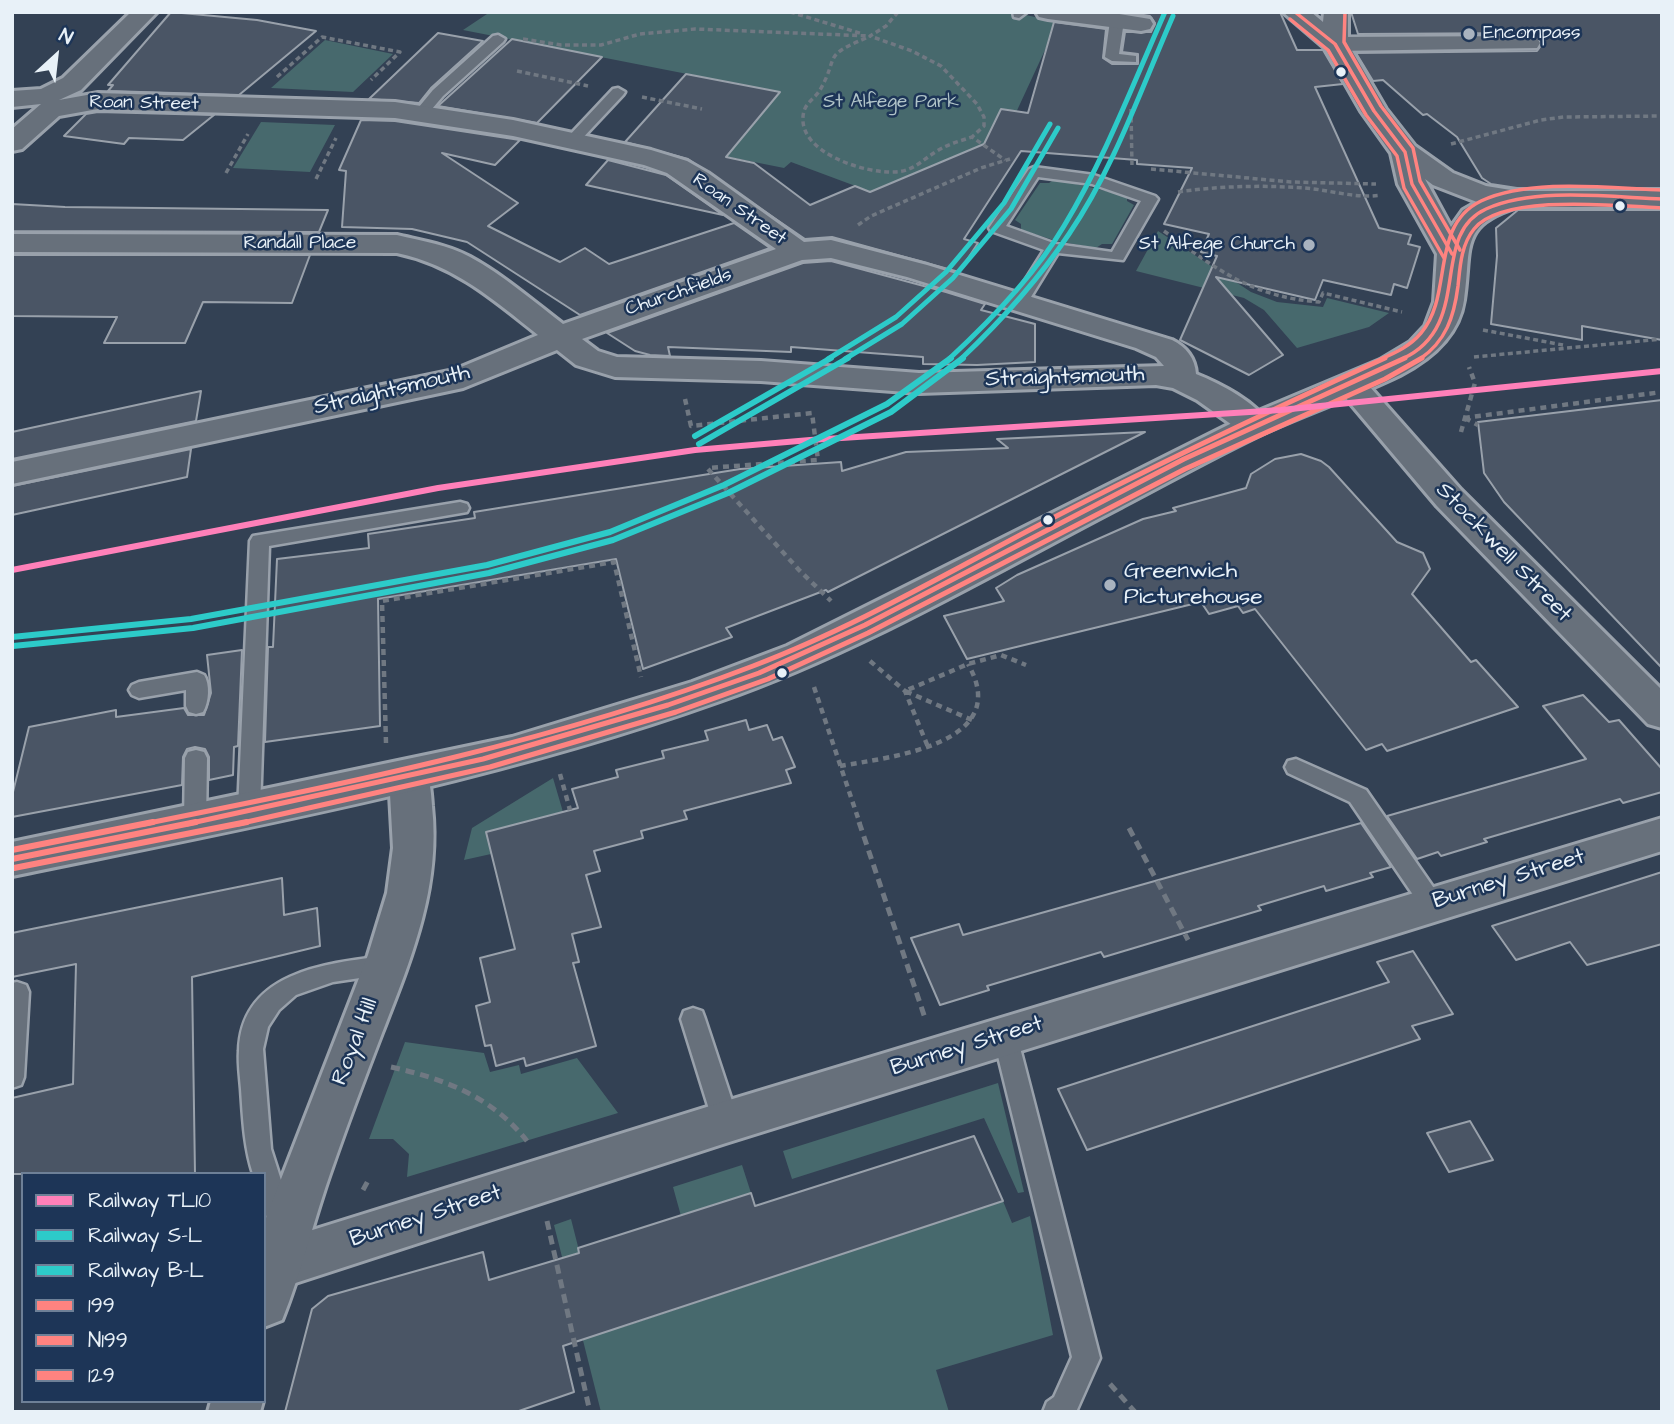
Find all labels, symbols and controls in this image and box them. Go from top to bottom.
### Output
north arrow [21,21,91,91]
text: N [54,22,77,52]
place label: Encompass [1483,23,1581,45]
marker: Encompass [1461,26,1477,42]
unlabelled marker [1334,65,1348,79]
street label: Roan Street [89,92,199,116]
park label: St Alfege Park [823,92,959,114]
street label: Roan Street [688,169,790,251]
unlabelled marker [1613,199,1627,213]
street label: Randall Place [244,233,356,255]
place label: St Alfege Church [1139,234,1295,256]
marker: St Alfege Church [1301,237,1317,253]
street label: Churchfields [623,264,735,322]
street label: Straightsmouth [311,360,473,422]
street label: Straightsmouth [985,361,1145,395]
street label: Stockwell Street [1429,477,1577,629]
unlabelled marker [1041,513,1055,527]
place label: Greenwich Picturehouse [1124,558,1263,612]
marker: Greenwich Picturehouse [1102,577,1118,593]
unlabelled marker [775,666,789,680]
street label: Burney Street [1430,844,1588,916]
street label: Royal Hill [327,995,385,1089]
street label: Burney Street [888,1011,1046,1083]
legend [21,1172,266,1403]
street label: Burney Street [347,1180,505,1254]
text: Railway TL10 [88,1186,211,1215]
text: Railway S-L [88,1221,202,1250]
text: Railway B-L [88,1256,204,1285]
text: 199 [88,1291,115,1320]
text: N199 [88,1326,128,1355]
text: 129 [88,1361,115,1390]

